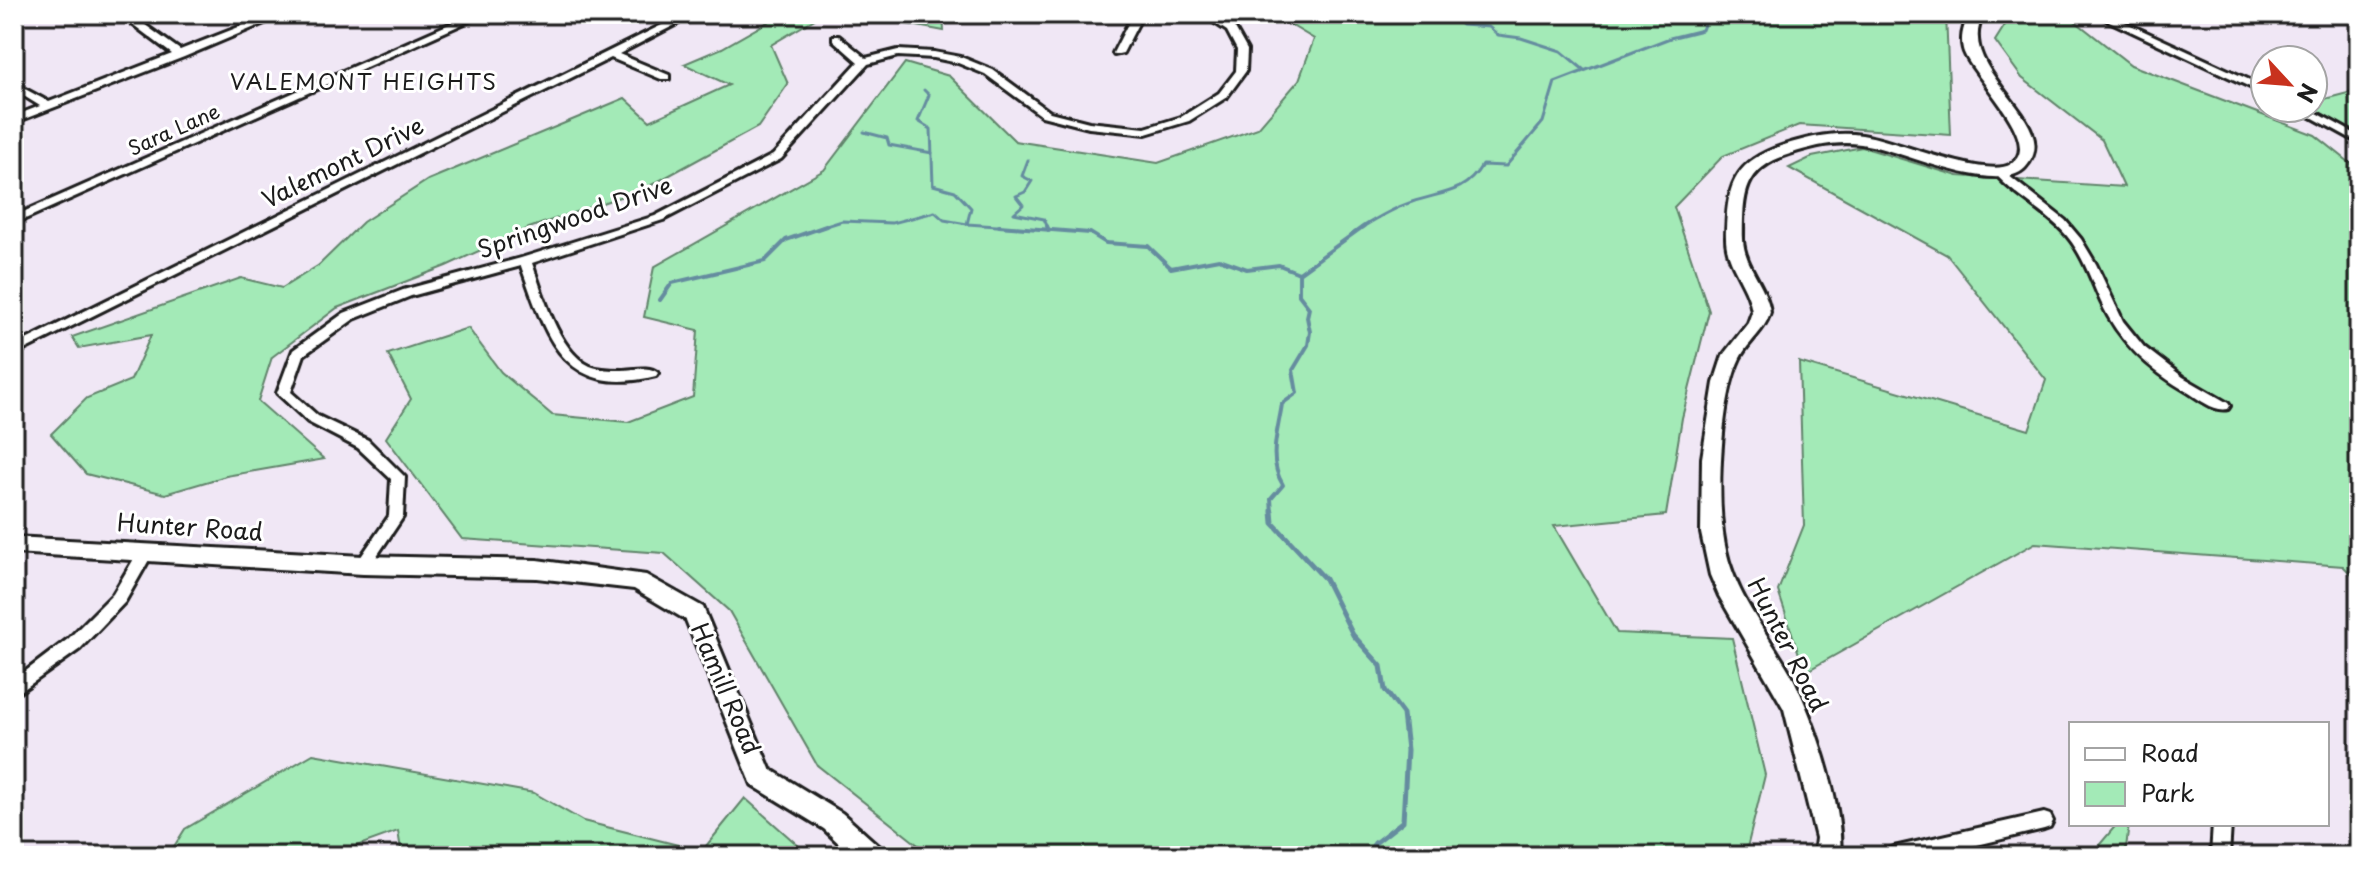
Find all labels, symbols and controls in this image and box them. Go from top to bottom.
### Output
north arrow [2249,44,2329,124]
district label: VALEMONT HEIGHTS [230,64,498,97]
text: N [2290,78,2327,108]
street label: Sara Lane [123,96,224,163]
street label: Valemont Drive [255,106,429,216]
street label: Springwood Drive [472,166,677,266]
street label: Hunter Road [116,503,264,549]
street label: Hunter Road [1740,571,1838,717]
street label: Hamill Road [683,617,771,760]
legend [2069,722,2329,826]
text: Road [2141,734,2199,770]
text: Park [2141,774,2195,810]

